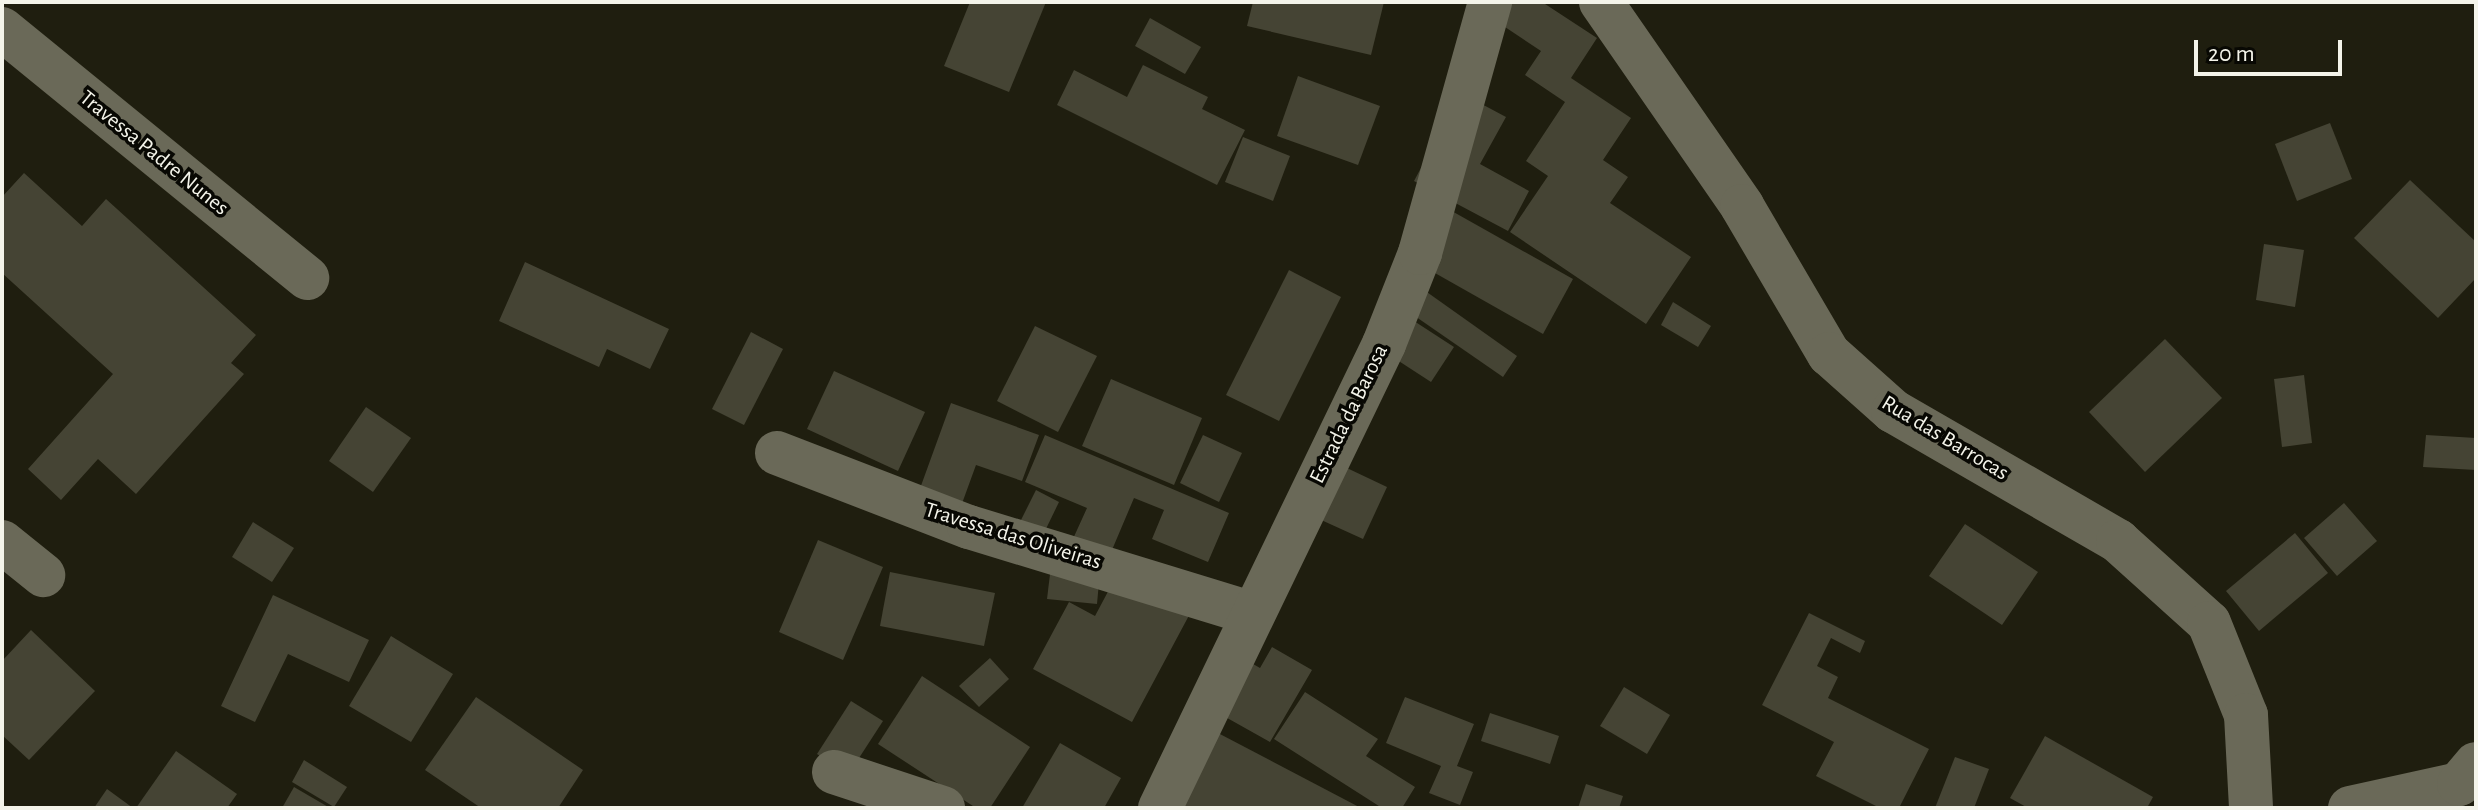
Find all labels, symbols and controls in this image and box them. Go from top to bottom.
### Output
scale bar [2198,24,2346,74]
text: 20 m [2208,42,2255,66]
street label: Travessa Padre Nunes [74,85,234,221]
street label: Estrada da Barosa [1304,340,1394,488]
street label: Rua das Barrocas [1877,390,2013,486]
street label: Travessa das Oliveiras [922,497,1104,575]

